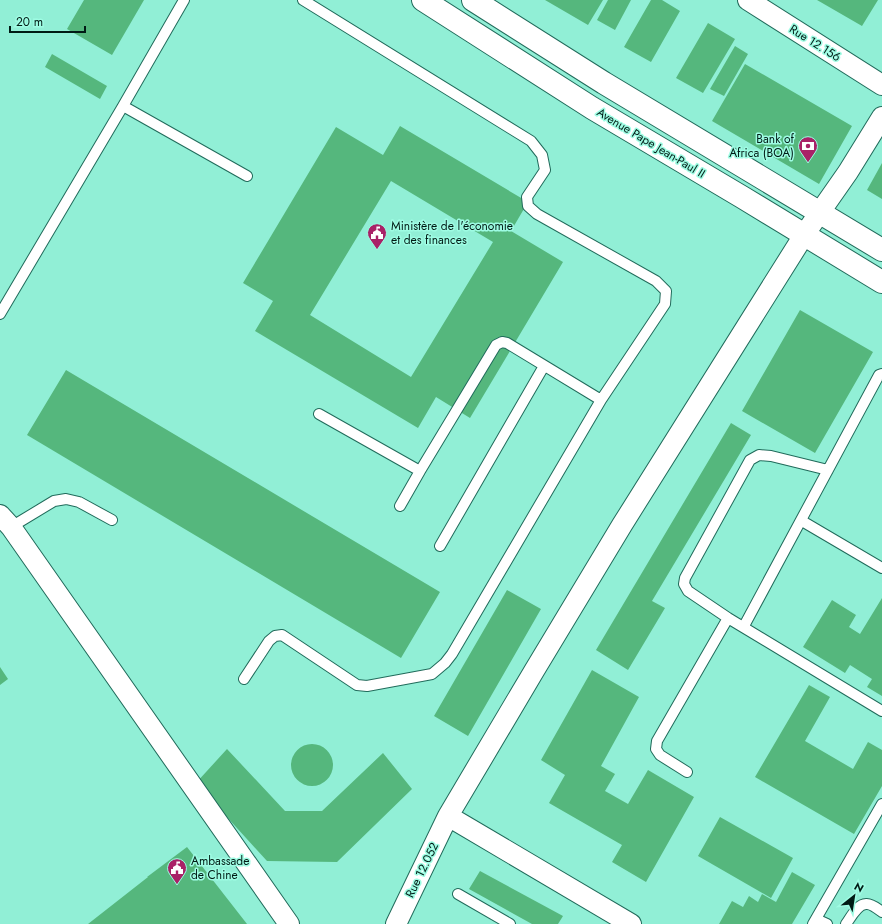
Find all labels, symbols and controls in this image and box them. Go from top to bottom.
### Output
scale bar [10,8,85,34]
text: 20 m [16,13,43,31]
street label: Rue 12.156 [786,20,844,66]
street label: Avenue Pape Jean-Paul II [593,103,709,183]
place label: Bank of Africa (BOA) [729,130,795,162]
bank icon: Bank of Africa (BOA) [797,135,819,163]
place label: Ministère de l'économie et des finances [391,217,513,249]
public building icon: Ministère de l'économie et des finances [366,222,388,250]
street label: Rue 12.052 [401,839,443,901]
place label: Ambassade de Chine [191,852,249,884]
public building icon: Ambassade de Chine [166,857,188,885]
north arrow [834,876,874,916]
text: N [851,878,867,896]

